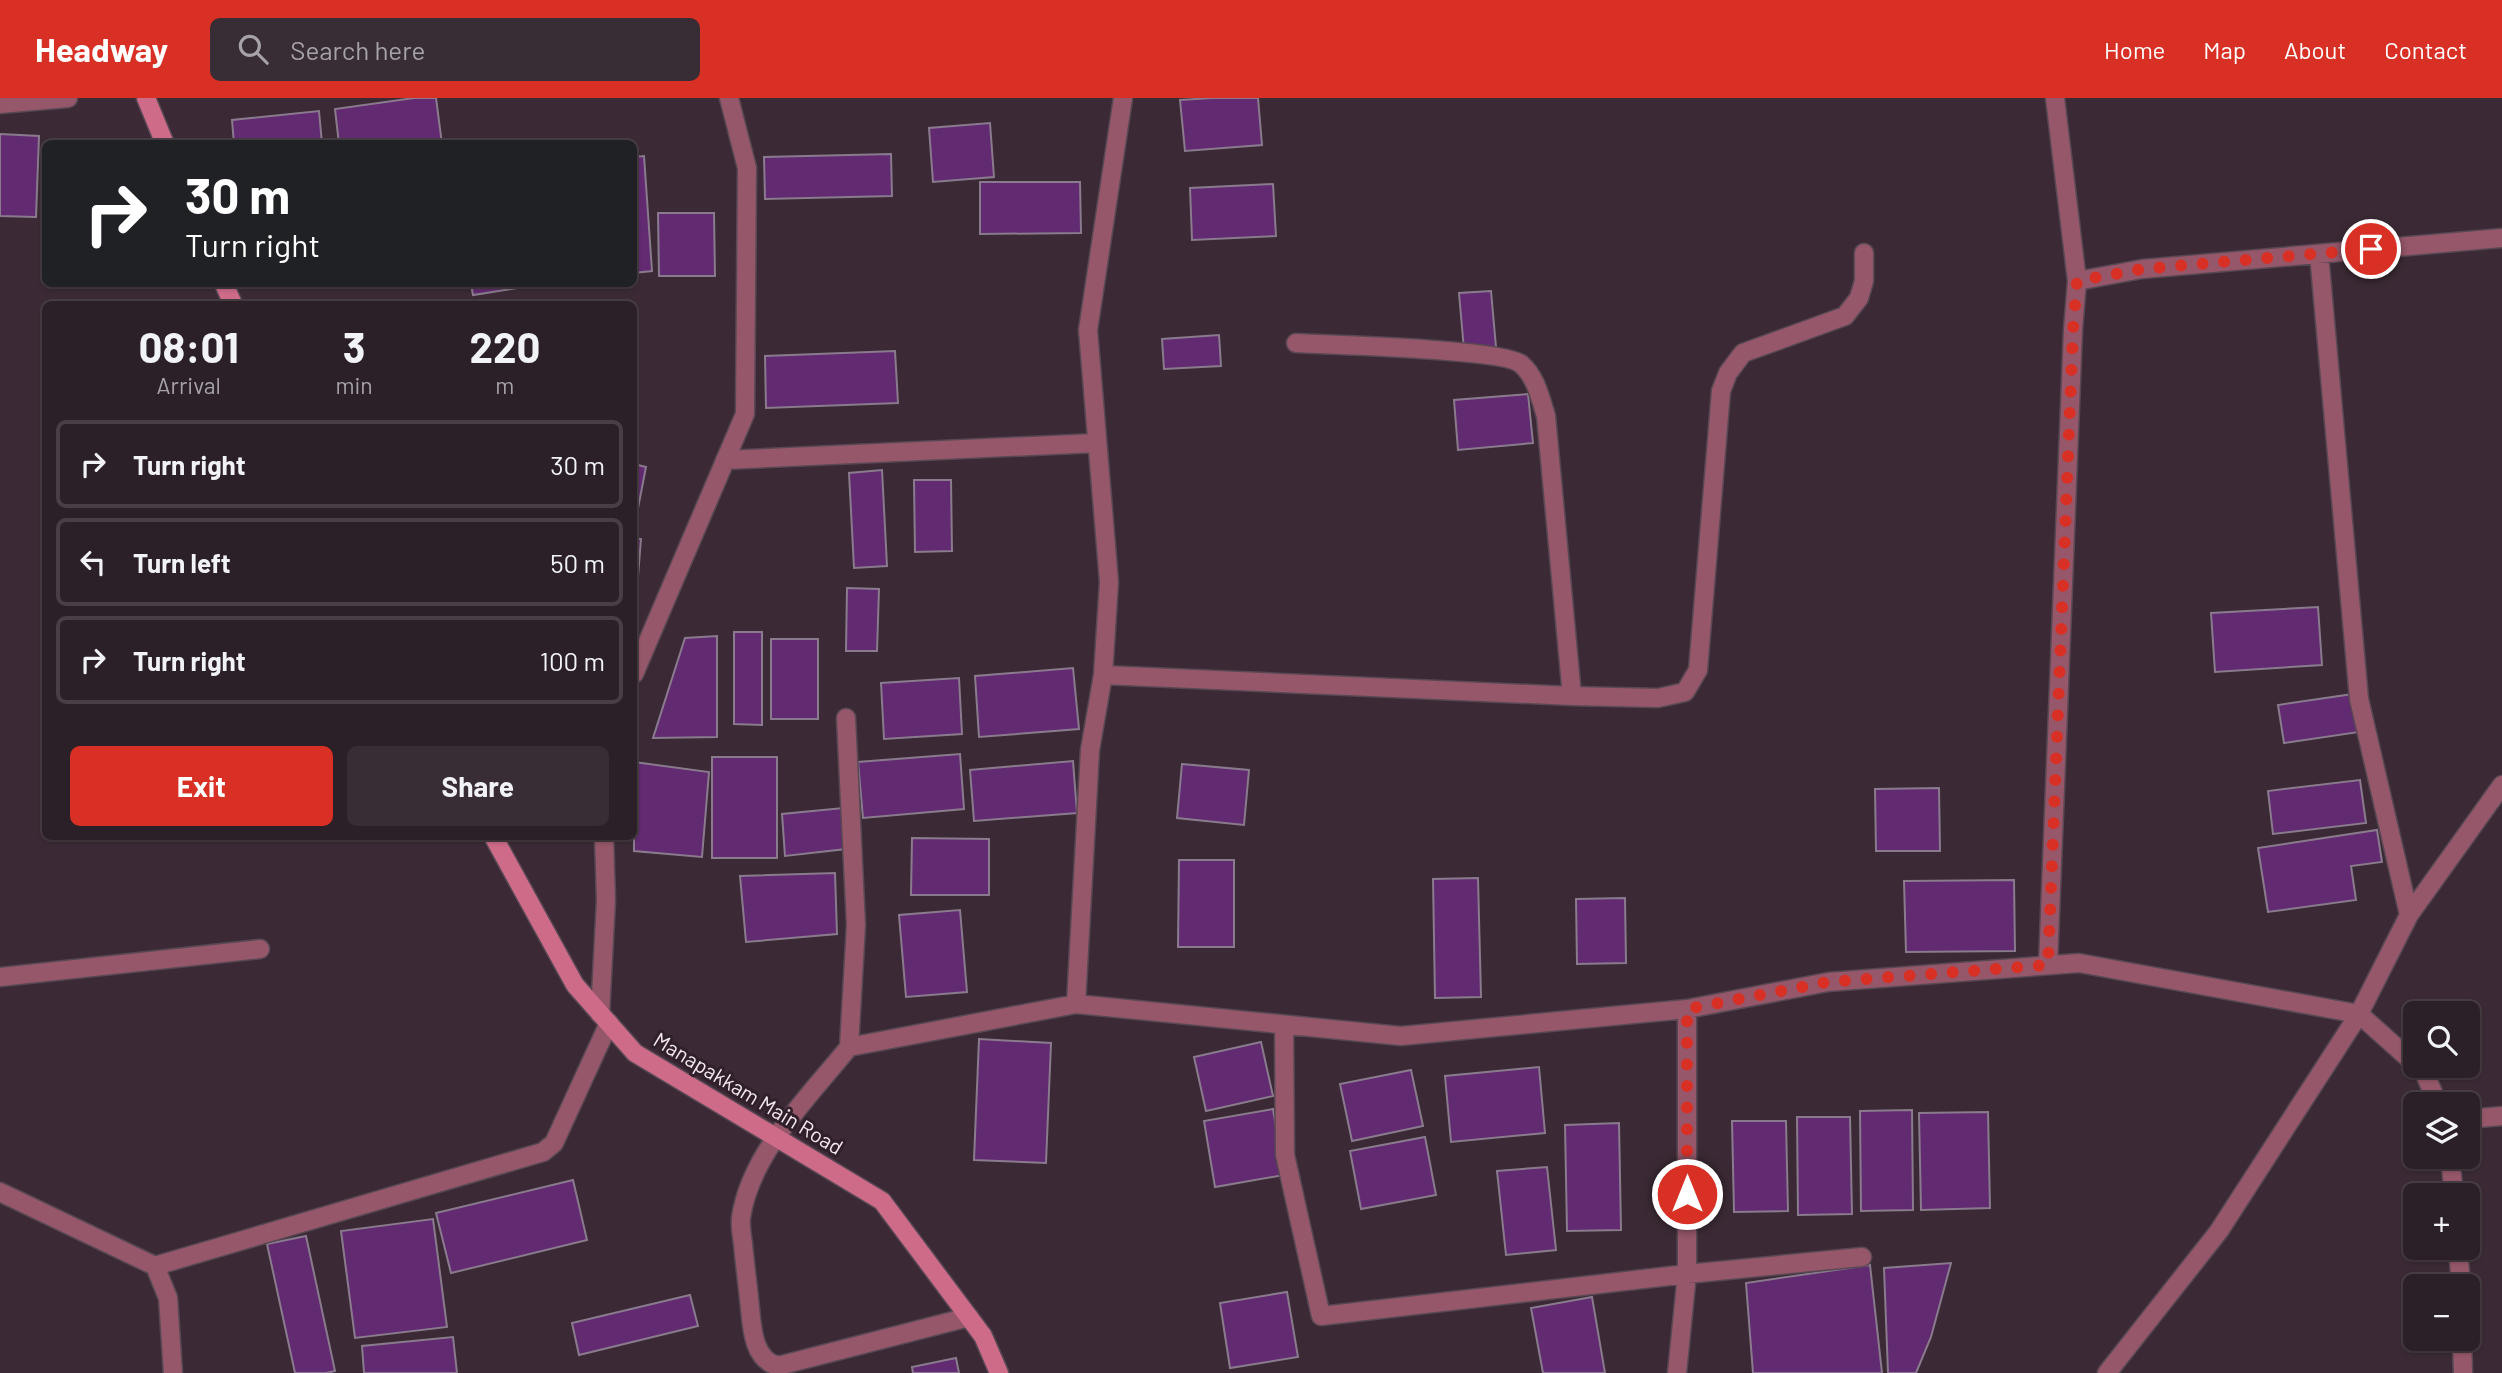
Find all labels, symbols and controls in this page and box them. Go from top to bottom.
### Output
search box [210,18,700,81]
text: Headway [35,29,168,69]
icon: search [234,30,272,68]
text: Search here [290,34,425,65]
text: Home [2104,35,2165,64]
text: Map [2203,35,2246,64]
text: About [2284,35,2346,64]
text: Contact [2384,35,2467,64]
text: 30 m [185,165,290,224]
icon: right [70,168,161,259]
pin [2341,219,2401,279]
text: Turn right [185,225,320,263]
icon: arrive [2352,230,2390,268]
text: 08:01 [139,321,239,371]
text: 3 [343,321,365,371]
text: 220 [469,321,540,371]
text: Arrival [157,371,221,399]
text: min [335,371,373,399]
text: m [495,371,514,399]
icon: right [74,445,112,483]
text: Turn right [133,449,246,480]
text: 30 m [550,449,605,480]
icon: left [74,543,112,581]
text: Turn left [133,547,231,578]
text: 50 m [550,547,605,578]
icon: right [74,641,112,679]
text: Turn right [133,645,246,676]
text: 100 m [540,645,605,676]
button: Exit [70,746,333,826]
button: Share [347,746,609,826]
map controls [2403,1001,2480,1351]
button: search [2403,1001,2480,1078]
street label: Manapakkam Main Road [650,1026,848,1159]
button: layers [2403,1092,2480,1169]
position arrow [1650,1157,1724,1231]
button: + [2403,1183,2480,1260]
button: − [2403,1274,2480,1351]

